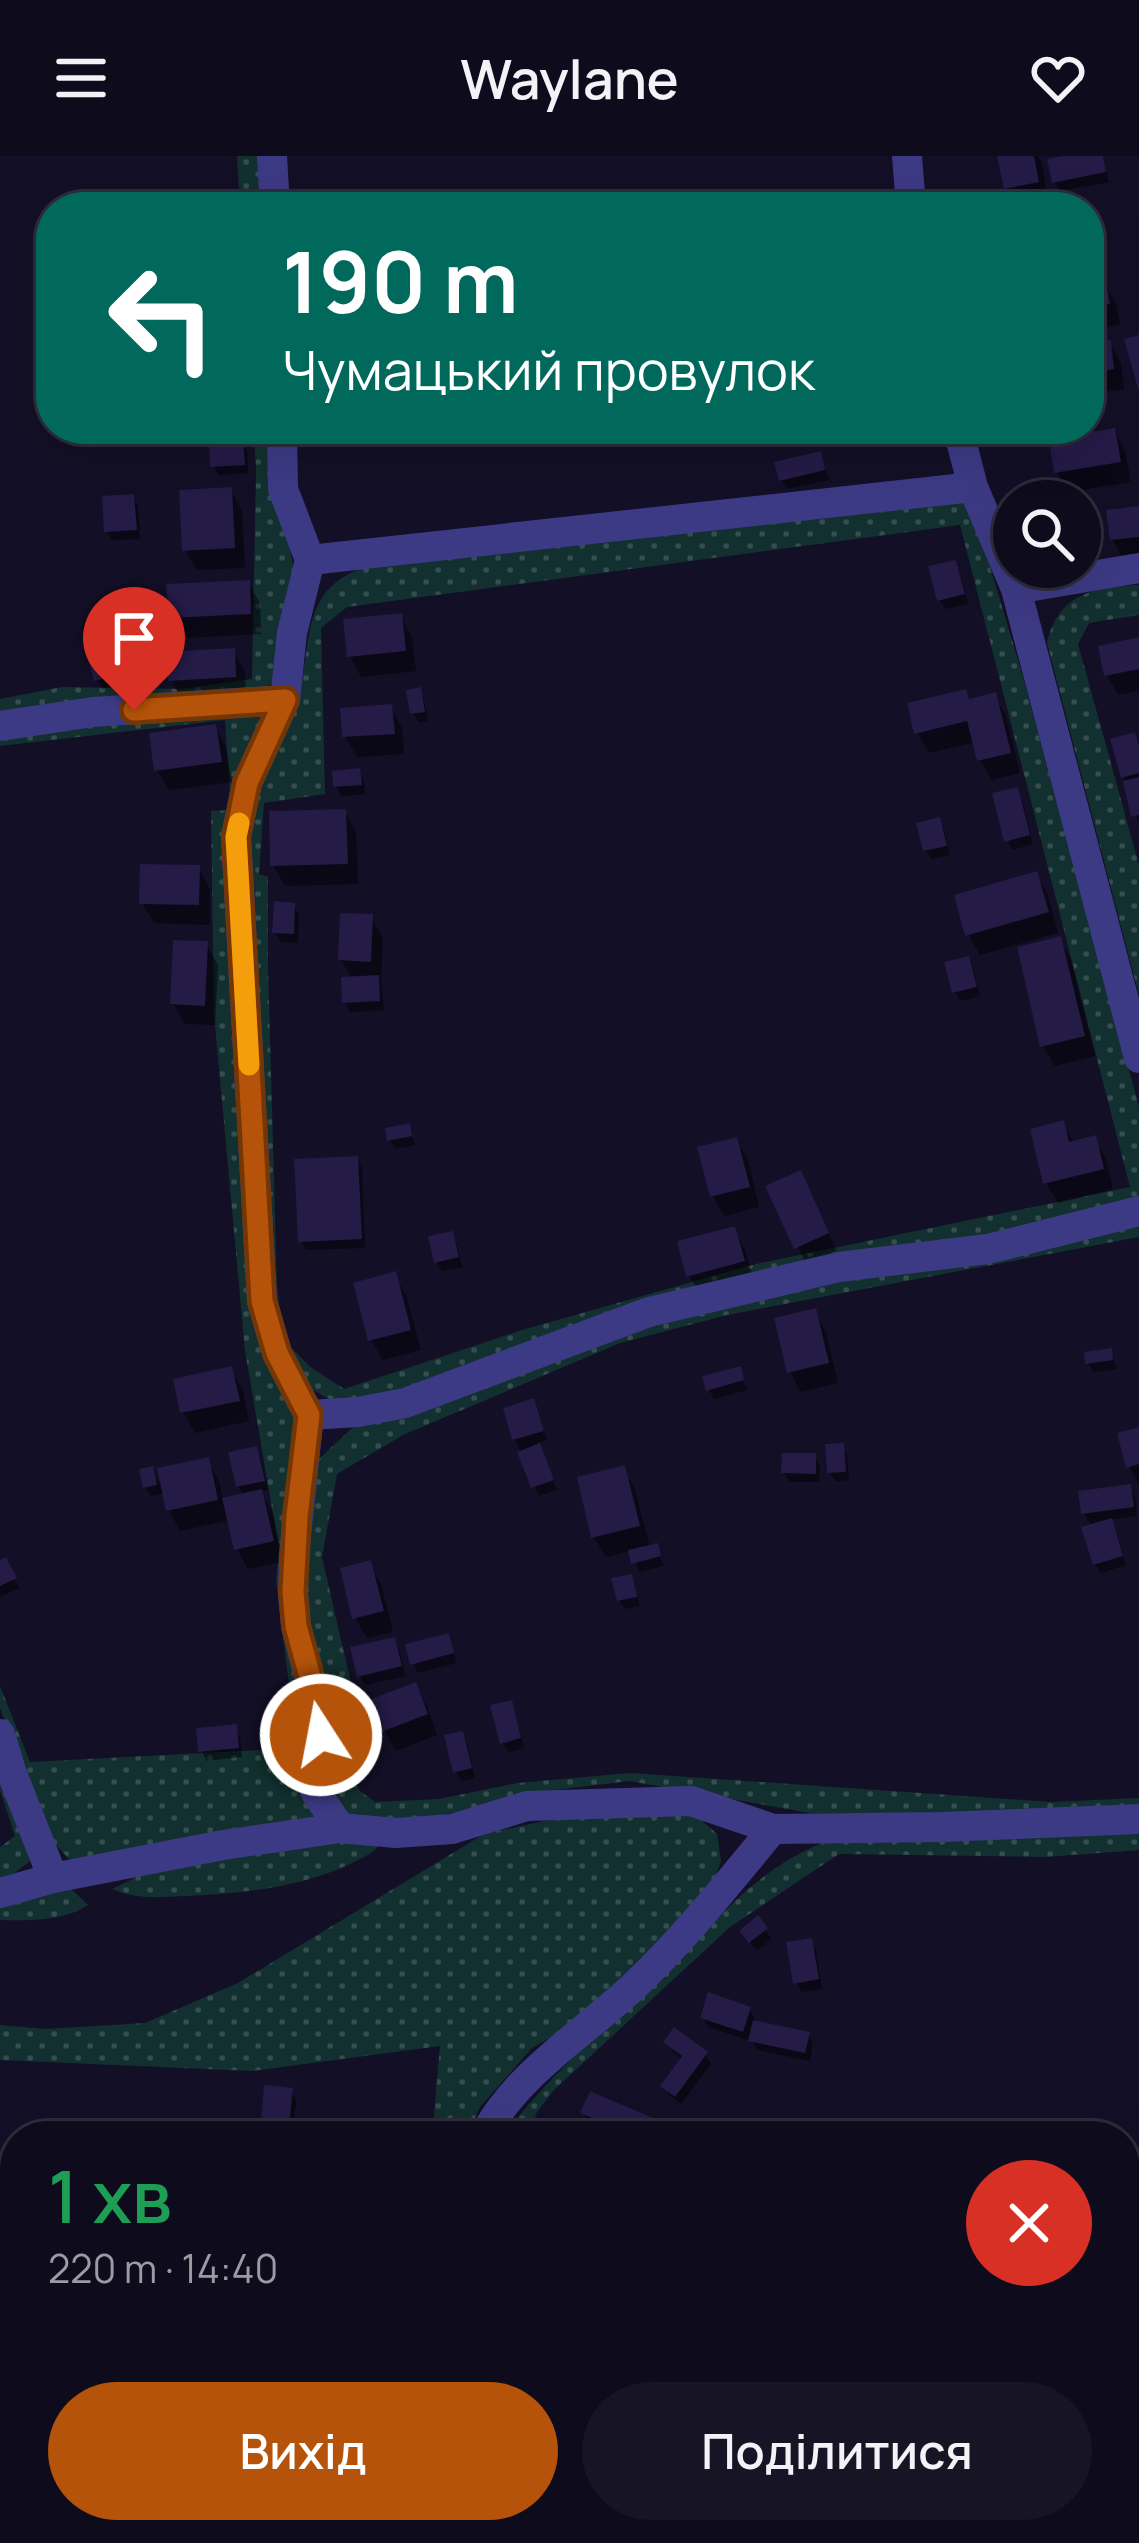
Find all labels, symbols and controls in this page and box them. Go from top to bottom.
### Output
text: Waylane [460,41,679,115]
icon: menu [48,45,114,111]
icon: heart [1025,45,1091,111]
text: 190 m [282,223,519,338]
icon: left [84,240,240,396]
text: Чумацький провулок [282,332,815,406]
map controls [993,480,1101,588]
button: search [993,480,1101,588]
pin [83,587,185,710]
icon: arrive [101,605,167,671]
position arrow [258,1672,384,1798]
text: 1 хв [48,2146,172,2245]
button: close [966,2160,1092,2286]
text: 220 m · 14:40 [48,2241,278,2295]
button: Вихід [48,2382,558,2520]
button: Поділитися [582,2382,1092,2520]

